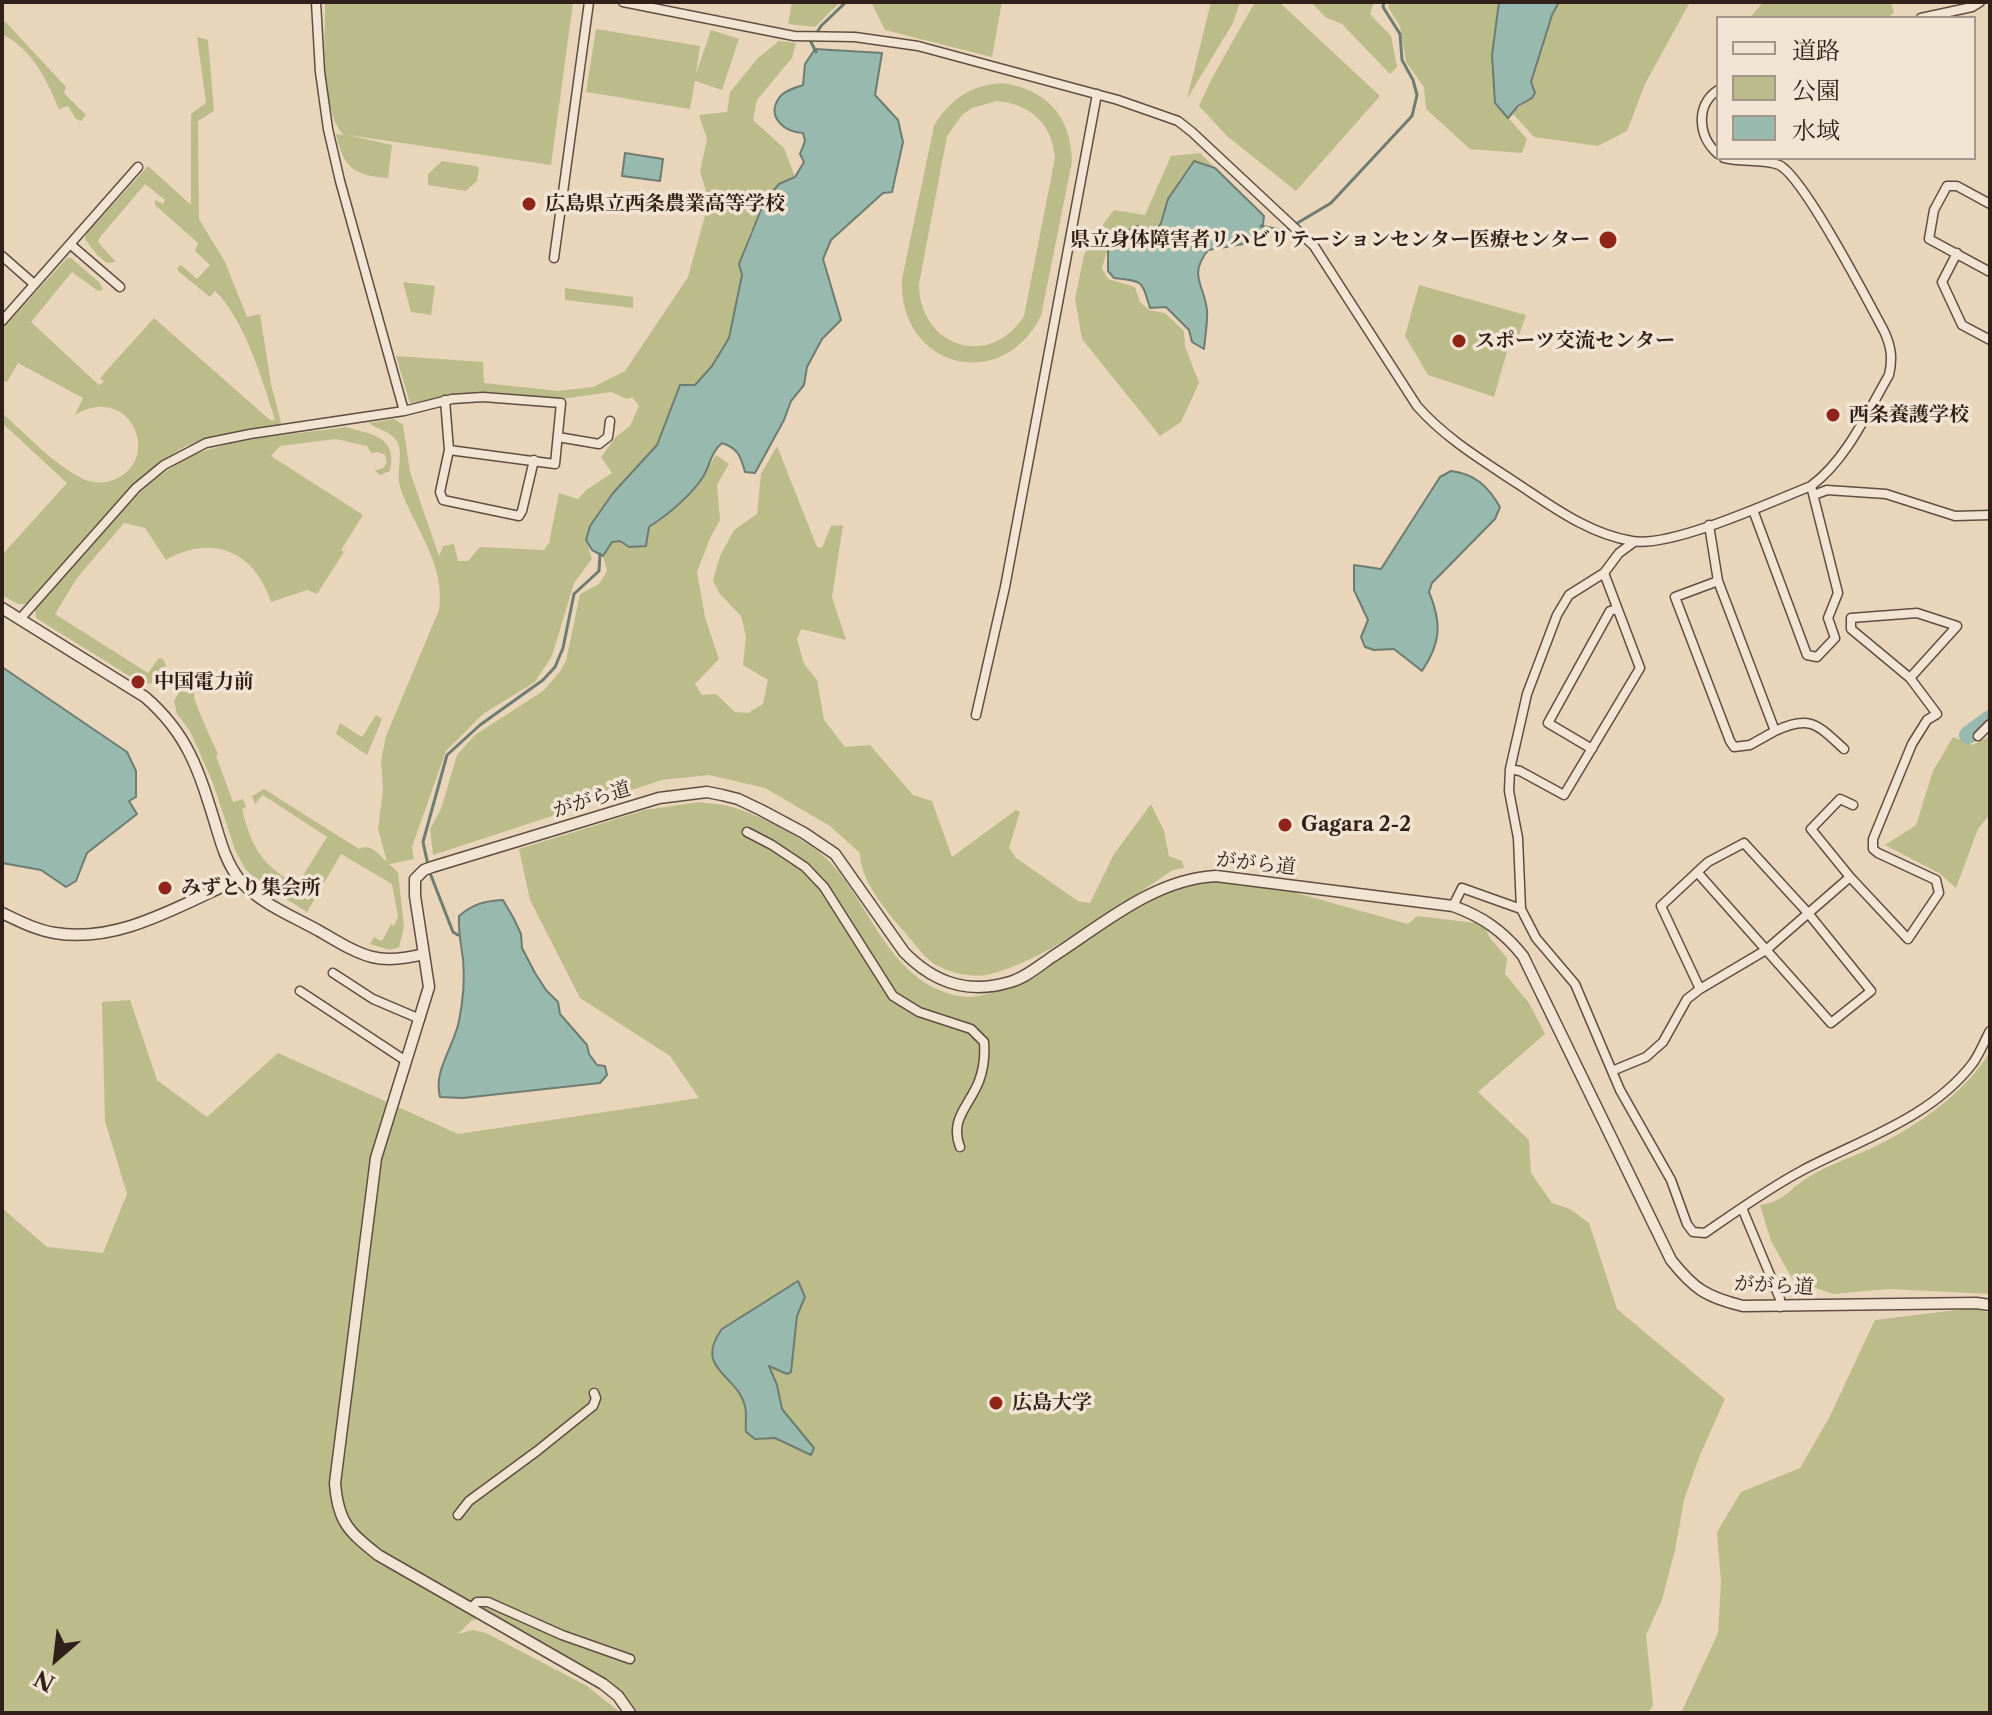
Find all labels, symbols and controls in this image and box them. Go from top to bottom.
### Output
legend [1716,16,1976,160]
text: 道路 [1792,36,1840,65]
text: 公園 [1792,76,1840,105]
text: 水域 [1792,116,1840,145]
place label: 広島県立西条農業高等学校 [545,192,785,216]
marker: 広島県立西条農業高等学校 [520,195,538,213]
place label: 県立身体障害者リハビリテーションセンター医療センター [1070,228,1590,252]
marker: 県立身体障害者リハビリテーションセンター医療センター [1597,229,1619,251]
place label: スポーツ交流センター [1475,329,1675,353]
marker: スポーツ交流センター [1450,332,1468,350]
place label: 西条養護学校 [1849,403,1969,427]
marker: 西条養護学校 [1824,406,1842,424]
place label: 中国電力前 [154,670,254,694]
marker: 中国電力前 [129,673,147,691]
street label: ががら道 [550,777,634,823]
place label: Gagara 2-2 [1301,813,1411,837]
marker: Gagara 2-2 [1276,816,1294,834]
street label: ががら道 [1215,848,1297,880]
place label: みずとり集会所 [181,876,321,900]
marker: みずとり集会所 [156,879,174,897]
street label: ががら道 [1733,1272,1815,1300]
place label: 広島大学 [1012,1391,1092,1415]
marker: 広島大学 [987,1394,1005,1412]
north arrow [16,1619,96,1699]
text: N [30,1664,59,1697]

